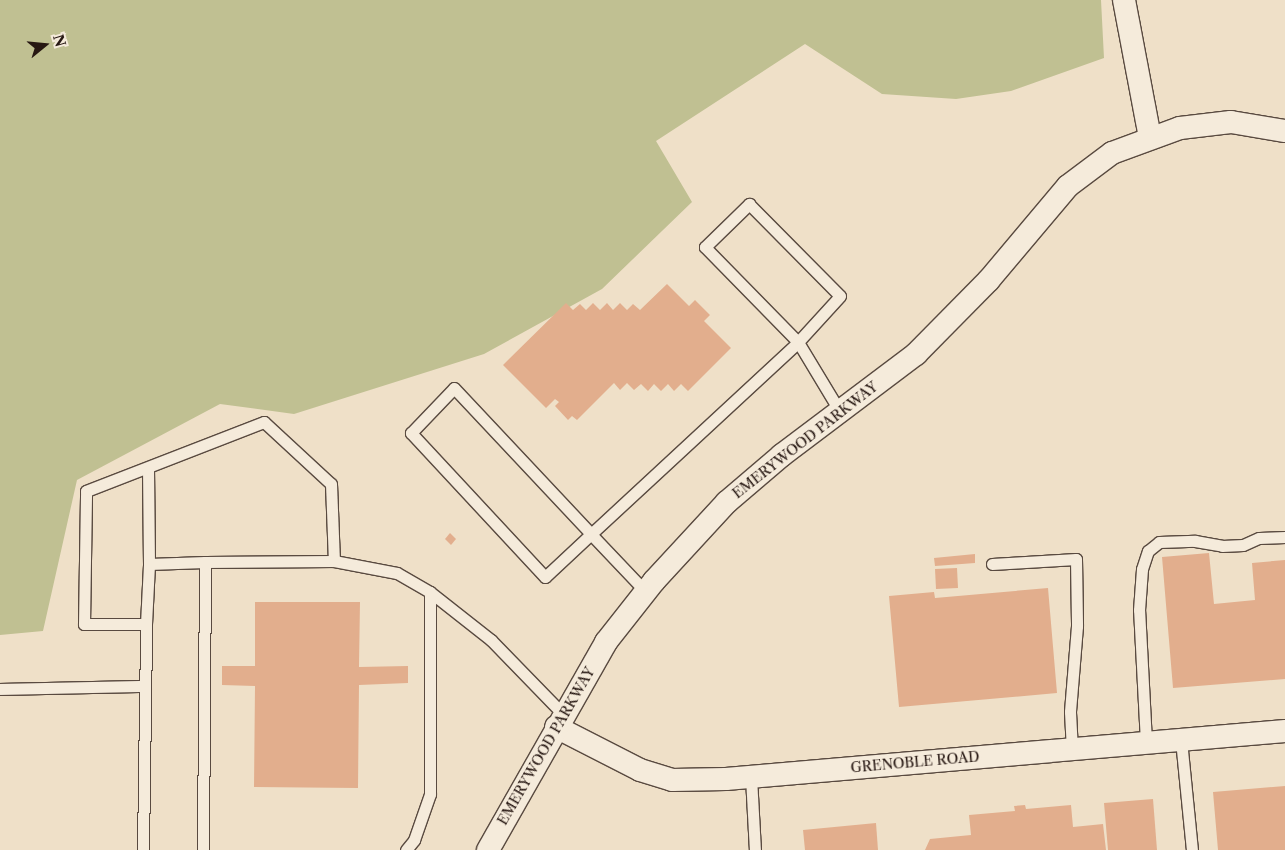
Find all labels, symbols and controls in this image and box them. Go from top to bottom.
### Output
north arrow [20,20,70,70]
text: N [49,32,70,49]
street label: EMERYWOOD PARKWAY [729,378,881,502]
street label: EMERYWOOD PARKWAY [494,664,598,828]
street label: GRENOBLE ROAD [850,748,980,776]

